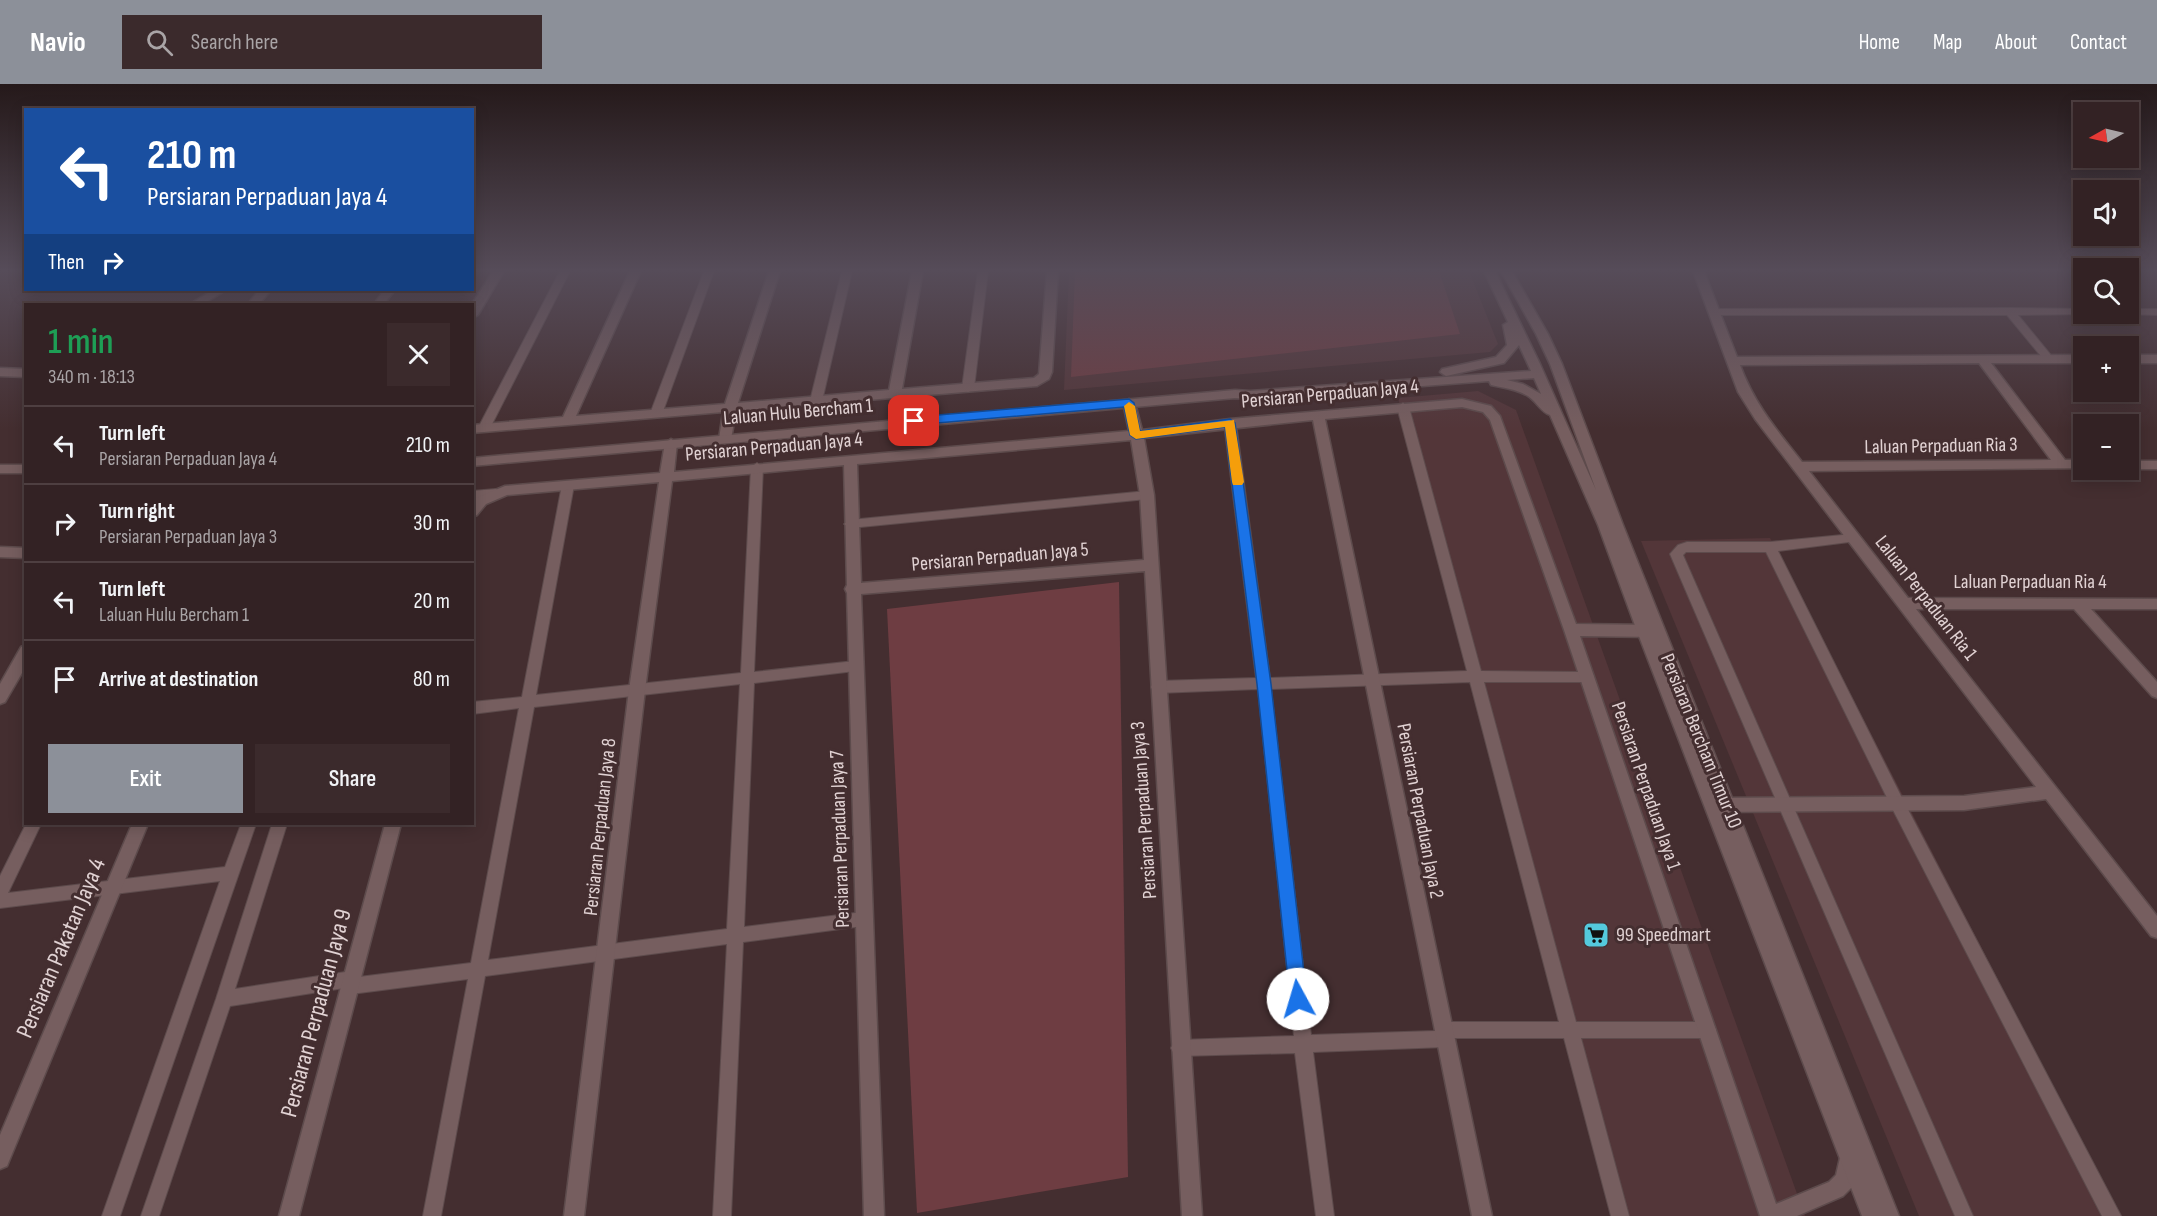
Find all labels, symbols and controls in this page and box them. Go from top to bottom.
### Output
search box [122,15,542,69]
text: Navio [30,26,86,59]
icon: search [143,26,176,59]
text: Search here [191,29,278,56]
text: Home [1859,30,1900,55]
text: Map [1933,30,1962,55]
text: About [1995,30,2037,55]
text: Contact [2070,30,2127,55]
north arrow [2073,102,2139,168]
map controls [2073,102,2139,480]
text: 210 m [147,130,236,181]
icon: left [48,132,126,210]
button: sound [2073,180,2139,246]
text: Persiaran Perpaduan Jaya 4 [147,181,387,213]
icon: right [96,246,129,279]
text: Then [48,249,84,276]
button: search [2073,258,2139,324]
text: 1 min [48,321,113,364]
button: close [387,323,450,386]
button: + [2073,336,2139,402]
text: 340 m · 18:13 [48,365,135,389]
street label: Persiaran Perpaduan Jaya 4 [1240,374,1420,414]
street label: Laluan Hulu Bercham 1 [722,394,874,430]
pin [888,395,939,446]
icon: arrive [897,404,930,437]
button: − [2073,414,2139,480]
text: Turn left [99,420,165,447]
street label: Persiaran Perpaduan Jaya 4 [684,427,864,467]
icon: left [48,429,81,462]
text: 210 m [406,432,450,459]
street label: Laluan Perpaduan Ria 3 [1864,433,2018,459]
text: Persiaran Perpaduan Jaya 4 [99,447,277,471]
text: Turn right [99,498,175,525]
icon: right [48,507,81,540]
text: 30 m [413,510,450,537]
text: Persiaran Perpaduan Jaya 3 [99,525,277,549]
street label: Laluan Perpaduan Ria 1 [1870,531,1982,665]
street label: Persiaran Perpaduan Jaya 5 [910,537,1090,577]
street label: Laluan Perpaduan Ria 4 [1953,570,2107,594]
text: Turn left [99,576,165,603]
icon: left [48,585,81,618]
text: 20 m [414,588,450,615]
text: Laluan Hulu Bercham 1 [99,603,249,627]
street label: Persiaran Bercham Timur 10 [1655,650,1747,832]
icon: arrive [48,663,81,696]
text: Arrive at destination [99,666,258,693]
text: 80 m [413,666,450,693]
street label: Persiaran Perpaduan Jaya 1 [1606,699,1686,873]
street label: Persiaran Perpaduan Jaya 3 [1126,720,1162,900]
street label: Persiaran Perpaduan Jaya 2 [1391,721,1449,901]
street label: Persiaran Perpaduan Jaya 8 [579,737,621,917]
button: Exit [48,744,243,813]
button: Share [255,744,450,813]
street label: Persiaran Perpaduan Jaya 7 [825,750,855,928]
street label: Persiaran Pakatan Jaya 4 [10,854,112,1042]
street label: Persiaran Perpaduan Jaya 9 [274,906,358,1120]
supermarket icon: 99 Speedmart [1581,920,1611,950]
place label: 99 Speedmart [1616,923,1711,947]
position arrow [1266,967,1330,1031]

